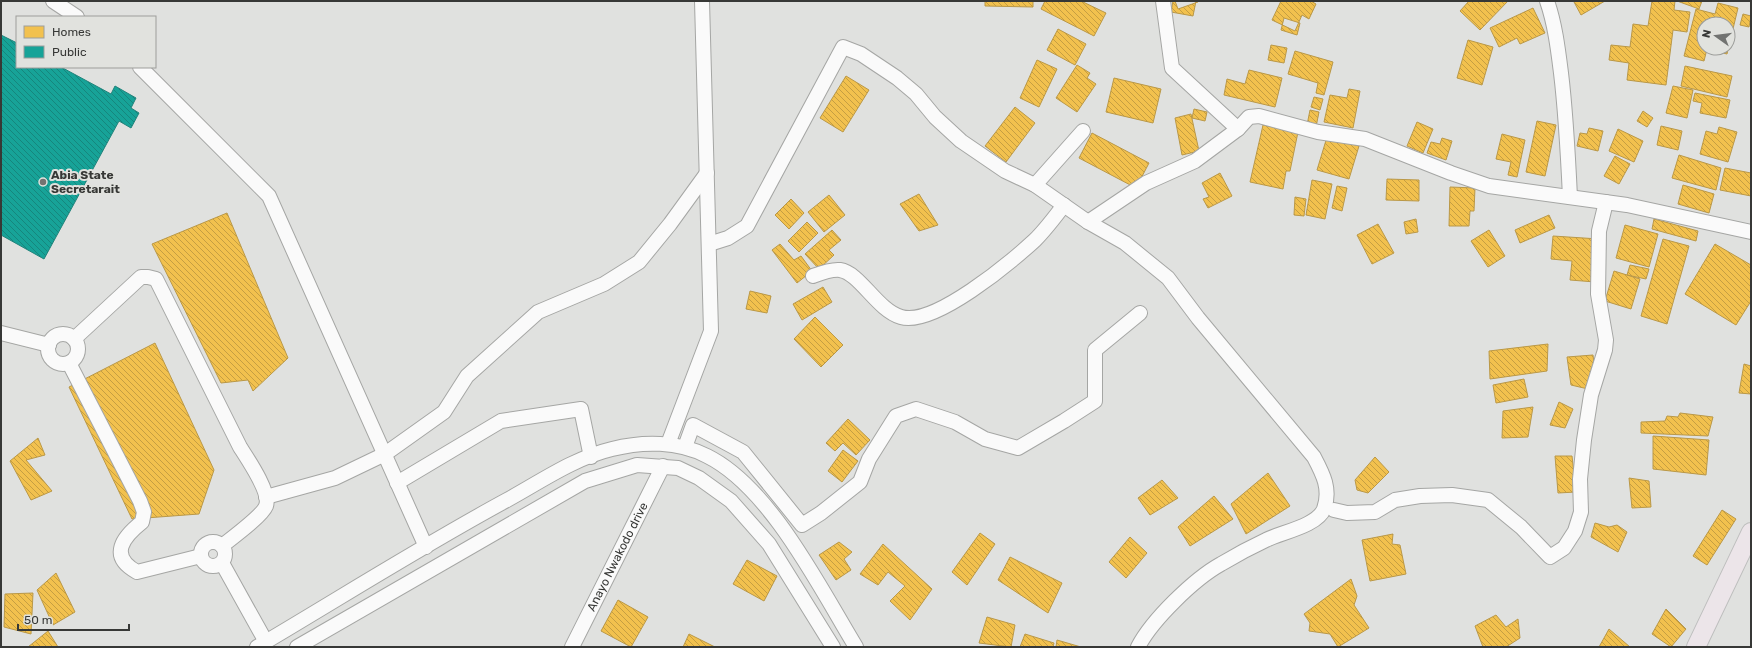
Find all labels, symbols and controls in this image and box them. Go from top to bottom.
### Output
legend [16,16,156,68]
north arrow [1696,16,1736,56]
text: Homes [52,25,91,39]
text: N [1700,28,1714,39]
text: Public [52,45,87,59]
place label: Abia State Secretarait [51,168,120,196]
marker: Abia State Secretarait [38,177,48,187]
street label: Anayo Nwakodo drive [584,500,651,614]
scale bar [18,606,129,632]
text: 50 m [24,613,52,627]

